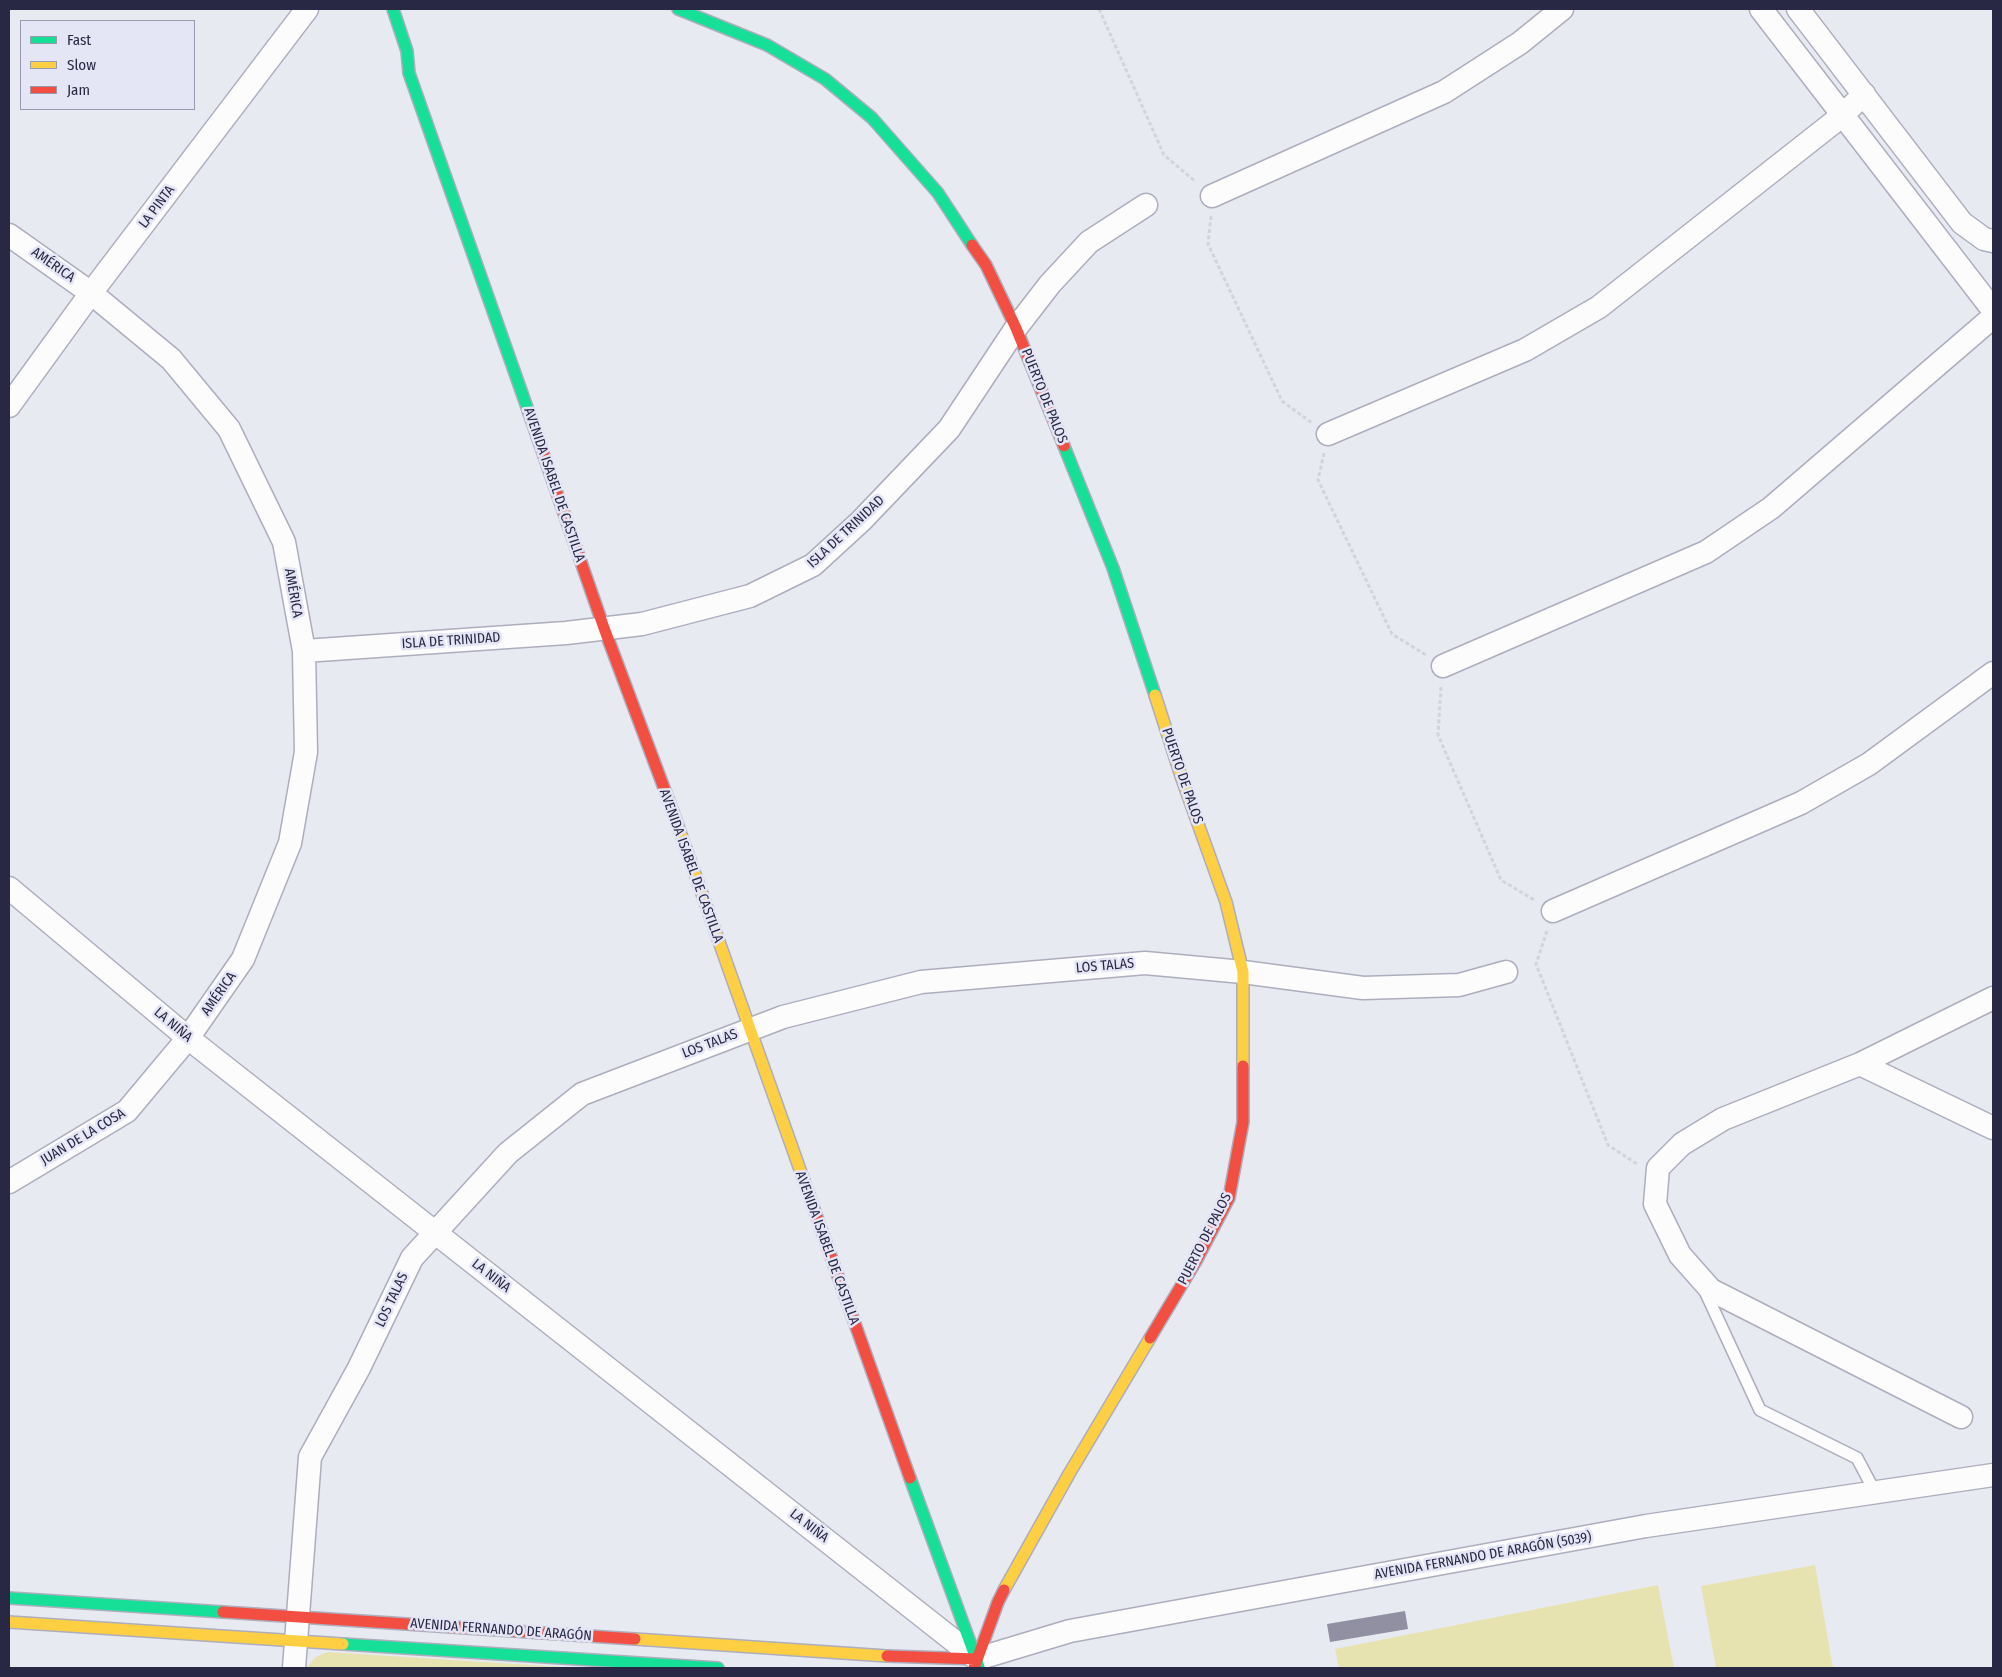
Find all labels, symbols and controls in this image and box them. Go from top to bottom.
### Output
legend [20,20,195,110]
text: Fast [67,31,91,49]
text: Slow [67,56,96,74]
text: Jam [67,81,90,99]
street label: LA PINTA [135,182,179,232]
street label: AMÉRICA [28,244,78,286]
street label: PUERTO DE PALOS [1017,346,1071,446]
street label: AVENIDA ISABEL DE CASTILLA [520,406,588,564]
street label: ISLA DE TRINIDAD [804,492,888,572]
street label: AMÉRICA [280,567,306,619]
street label: ISLA DE TRINIDAD [401,629,501,653]
street label: PUERTO DE PALOS [1158,726,1206,826]
street label: AVENIDA ISABEL DE CASTILLA [655,787,727,945]
street label: LOS TALAS [1075,955,1135,977]
street label: AMÉRICA [198,969,240,1019]
street label: LA NIÑA [150,1004,196,1046]
street label: LOS TALAS [680,1026,740,1062]
street label: JUAN DE LA COSA [38,1105,128,1169]
street label: AVENIDA ISABEL DE CASTILLA [791,1169,863,1327]
street label: PUERTO DE PALOS [1175,1190,1235,1288]
street label: LA NIÑA [468,1256,514,1296]
street label: LOS TALAS [372,1270,412,1330]
street label: LA NIÑA [786,1506,832,1546]
street label: AVENIDA FERNANDO DE ARAGÓN (5039) [1373,1529,1593,1583]
street label: AVENIDA FERNANDO DE ARAGÓN [410,1615,592,1645]

